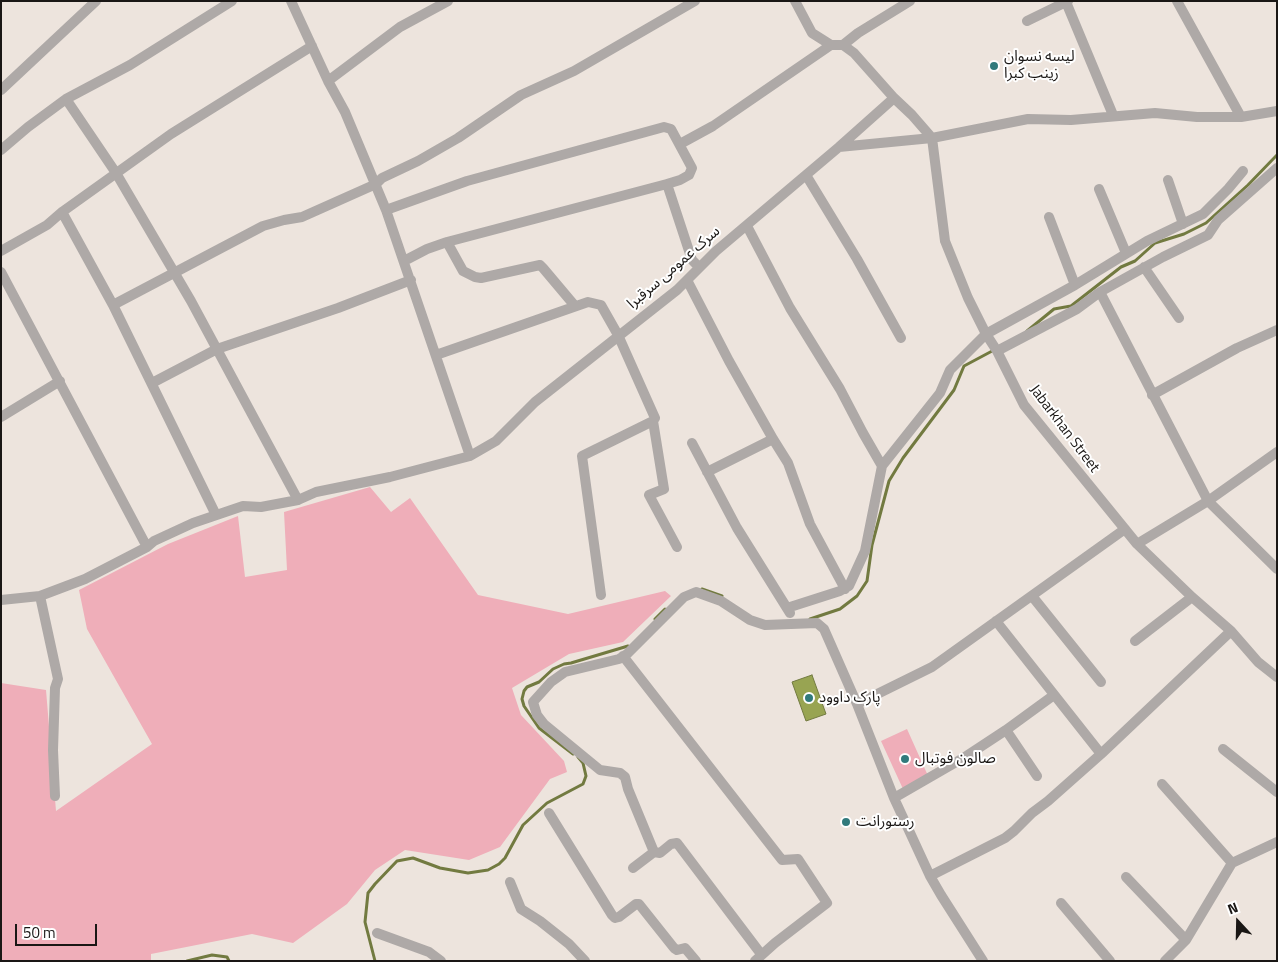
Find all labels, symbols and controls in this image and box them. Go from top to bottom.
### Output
place label: لیسه نسوان زینب کبرا [1004,48,1075,83]
marker: لیسه نسوان زینب کبرا [988,60,1000,72]
street label: سرک عمومی سرقبرا [624,223,724,313]
street label: Jabarkhan Street [1025,382,1103,476]
place label: پارک داوود [819,689,880,707]
marker: پارک داوود [803,692,815,704]
place label: صالون فوتبال [915,750,996,768]
marker: صالون فوتبال [899,753,911,765]
place label: رستورانت [856,813,915,831]
marker: رستورانت [840,816,852,828]
text: N [1224,896,1241,919]
north arrow [1213,897,1263,947]
scale bar [18,914,100,946]
text: 50 m [23,921,56,944]

